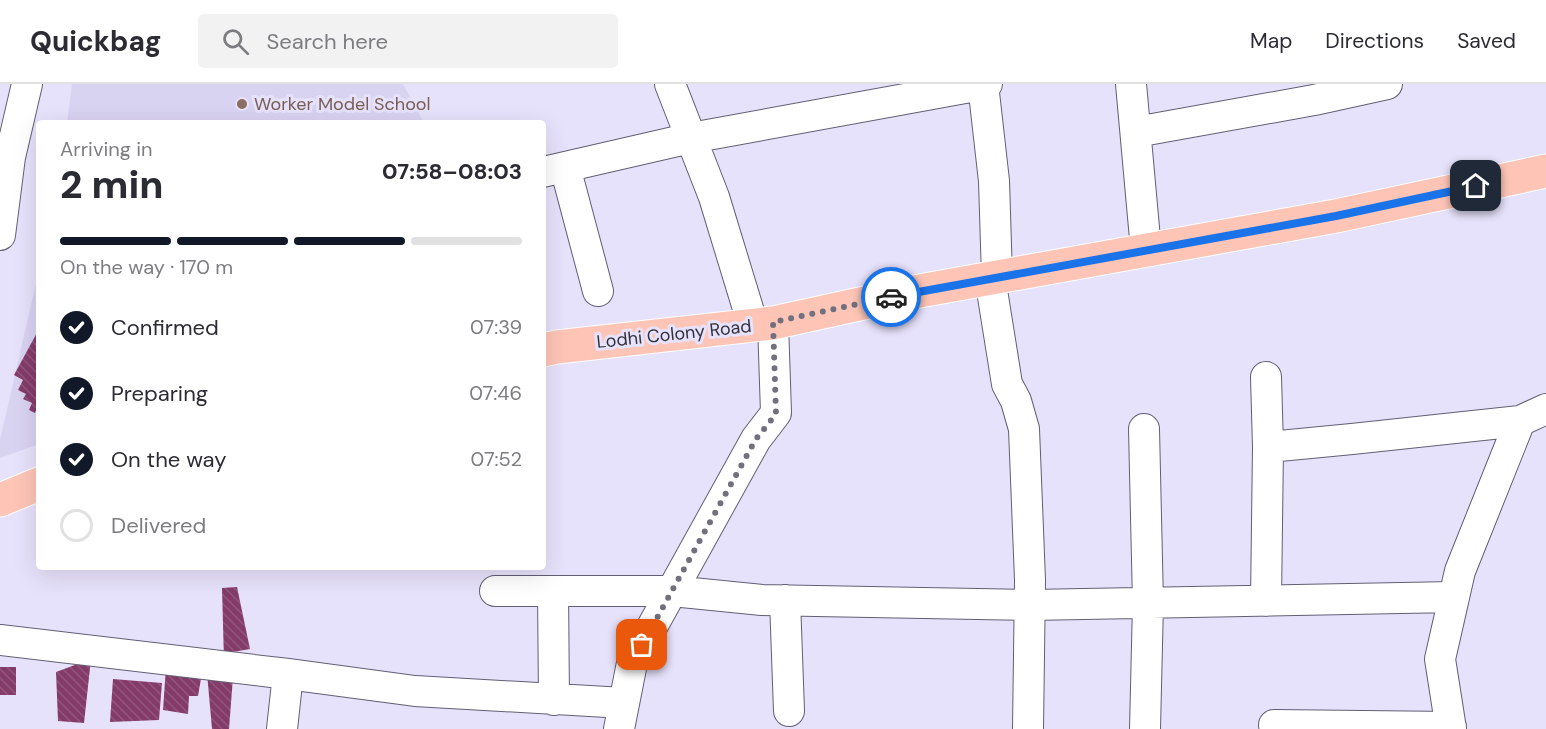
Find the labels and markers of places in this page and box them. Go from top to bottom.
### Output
place label: Worker Model School [254,92,431,116]
marker: Worker Model School [235,97,249,111]
pin [1450,160,1501,211]
pin [616,619,667,670]

